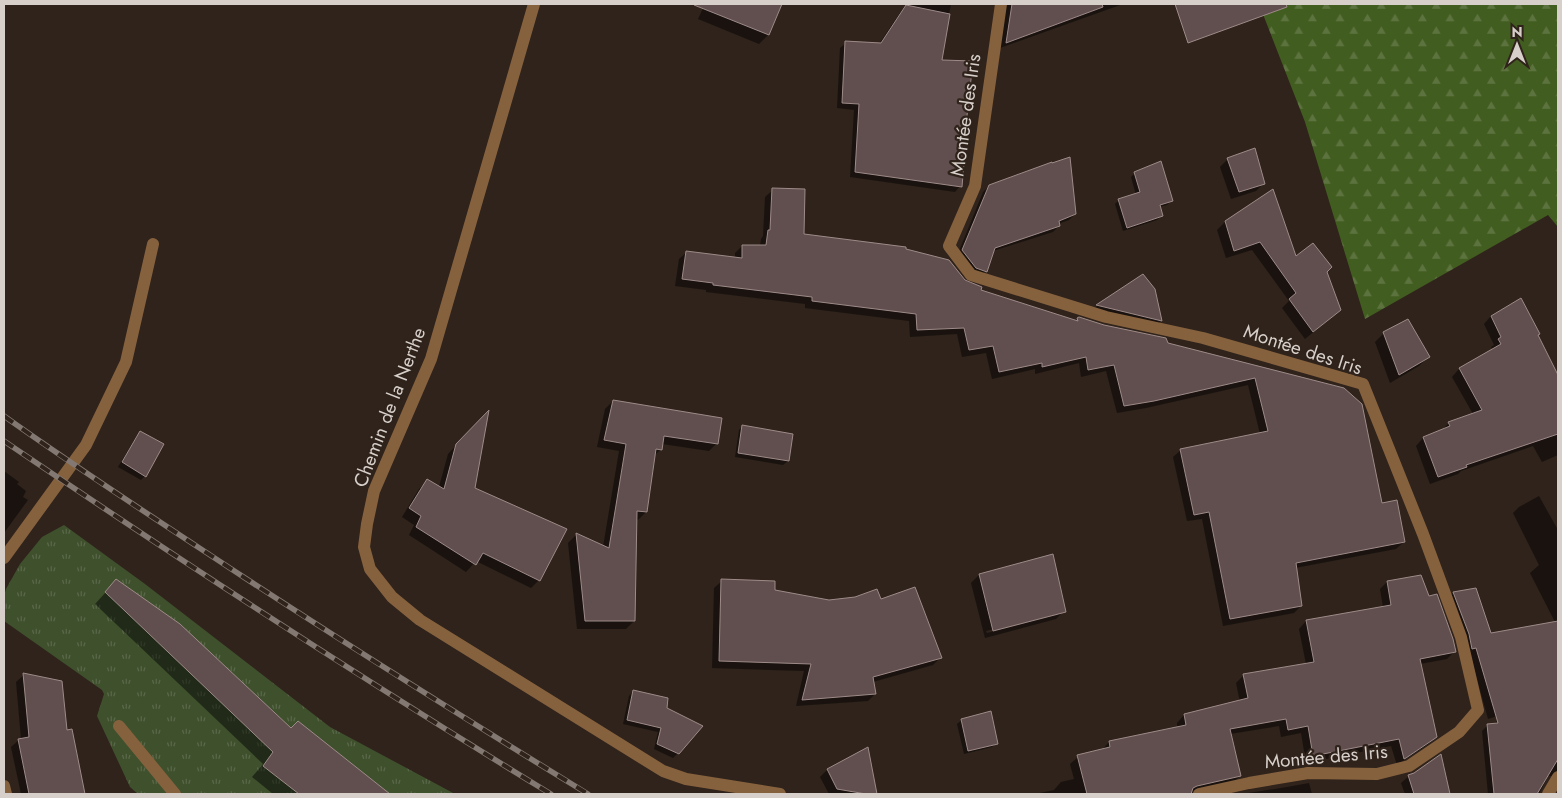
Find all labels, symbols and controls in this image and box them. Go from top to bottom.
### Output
north arrow [1492,20,1542,70]
text: N [1511,22,1523,42]
street label: Montée des Iris [944,52,987,178]
street label: Montée des Iris [1240,318,1366,381]
street label: Chemin de la Nerthe [347,323,432,491]
street label: Montée des Iris [1263,738,1389,775]

